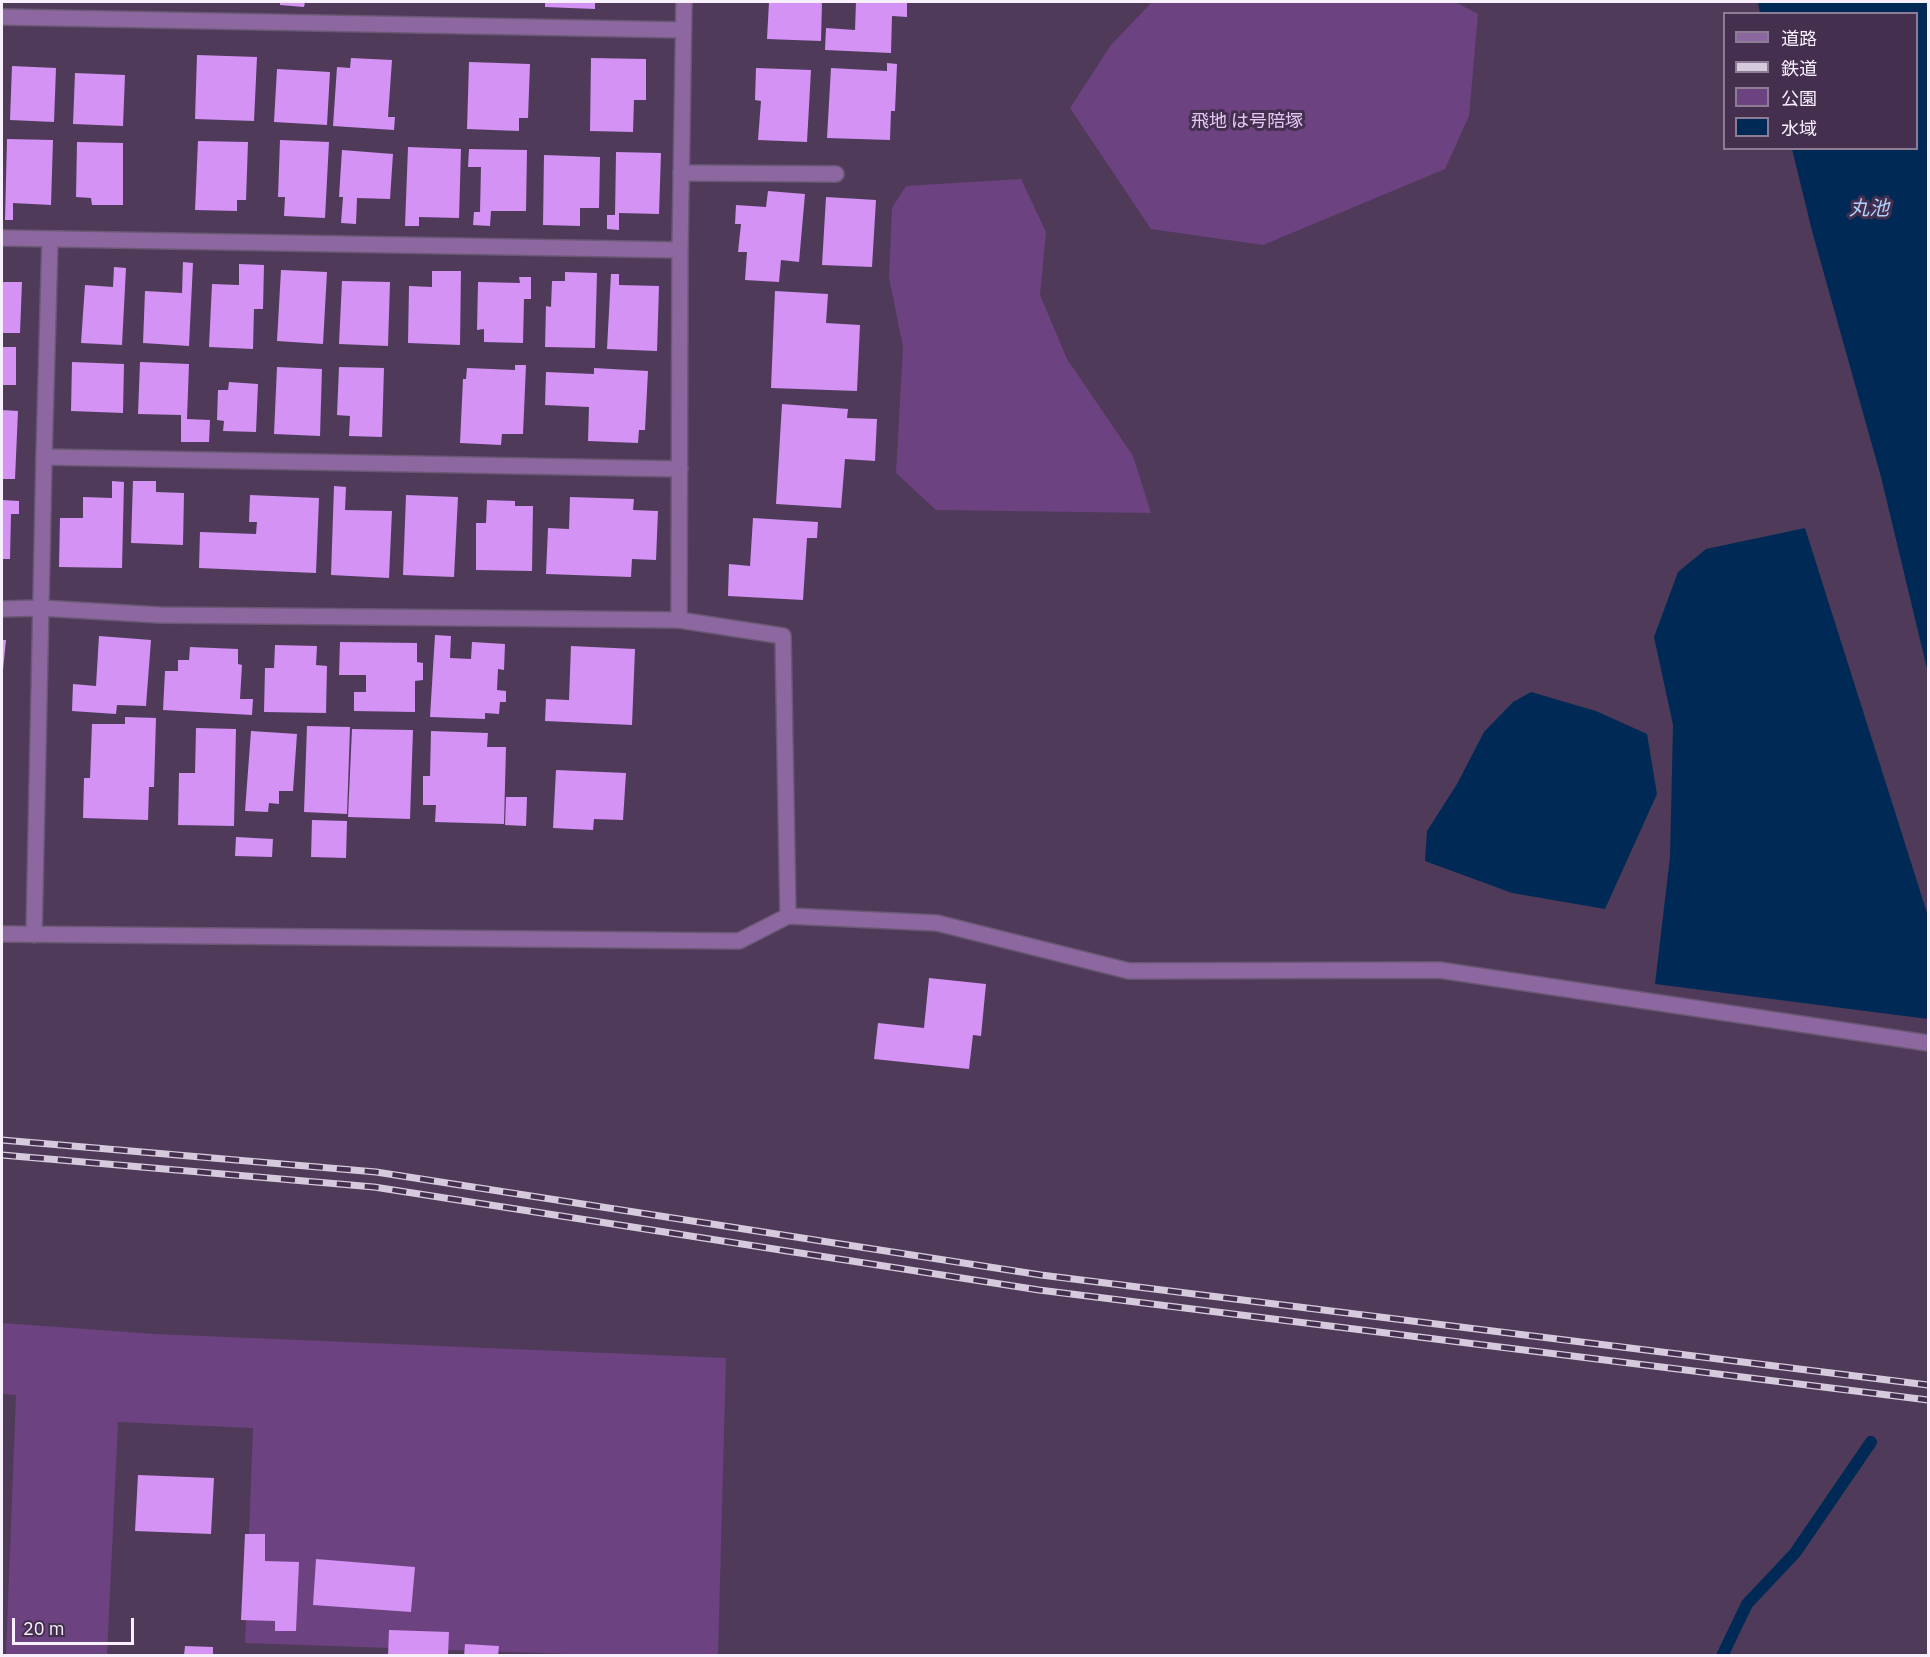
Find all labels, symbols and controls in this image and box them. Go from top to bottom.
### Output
legend [1723,12,1918,150]
text: 道路 [1781,27,1817,50]
text: 鉄道 [1781,57,1817,80]
text: 公園 [1781,87,1817,110]
park label: 飛地 は号陪塚 [1191,111,1303,133]
text: 水域 [1781,117,1817,140]
water label: 丸池 [1849,197,1889,221]
scale bar [15,1606,136,1644]
text: 20 m [23,1617,65,1640]

